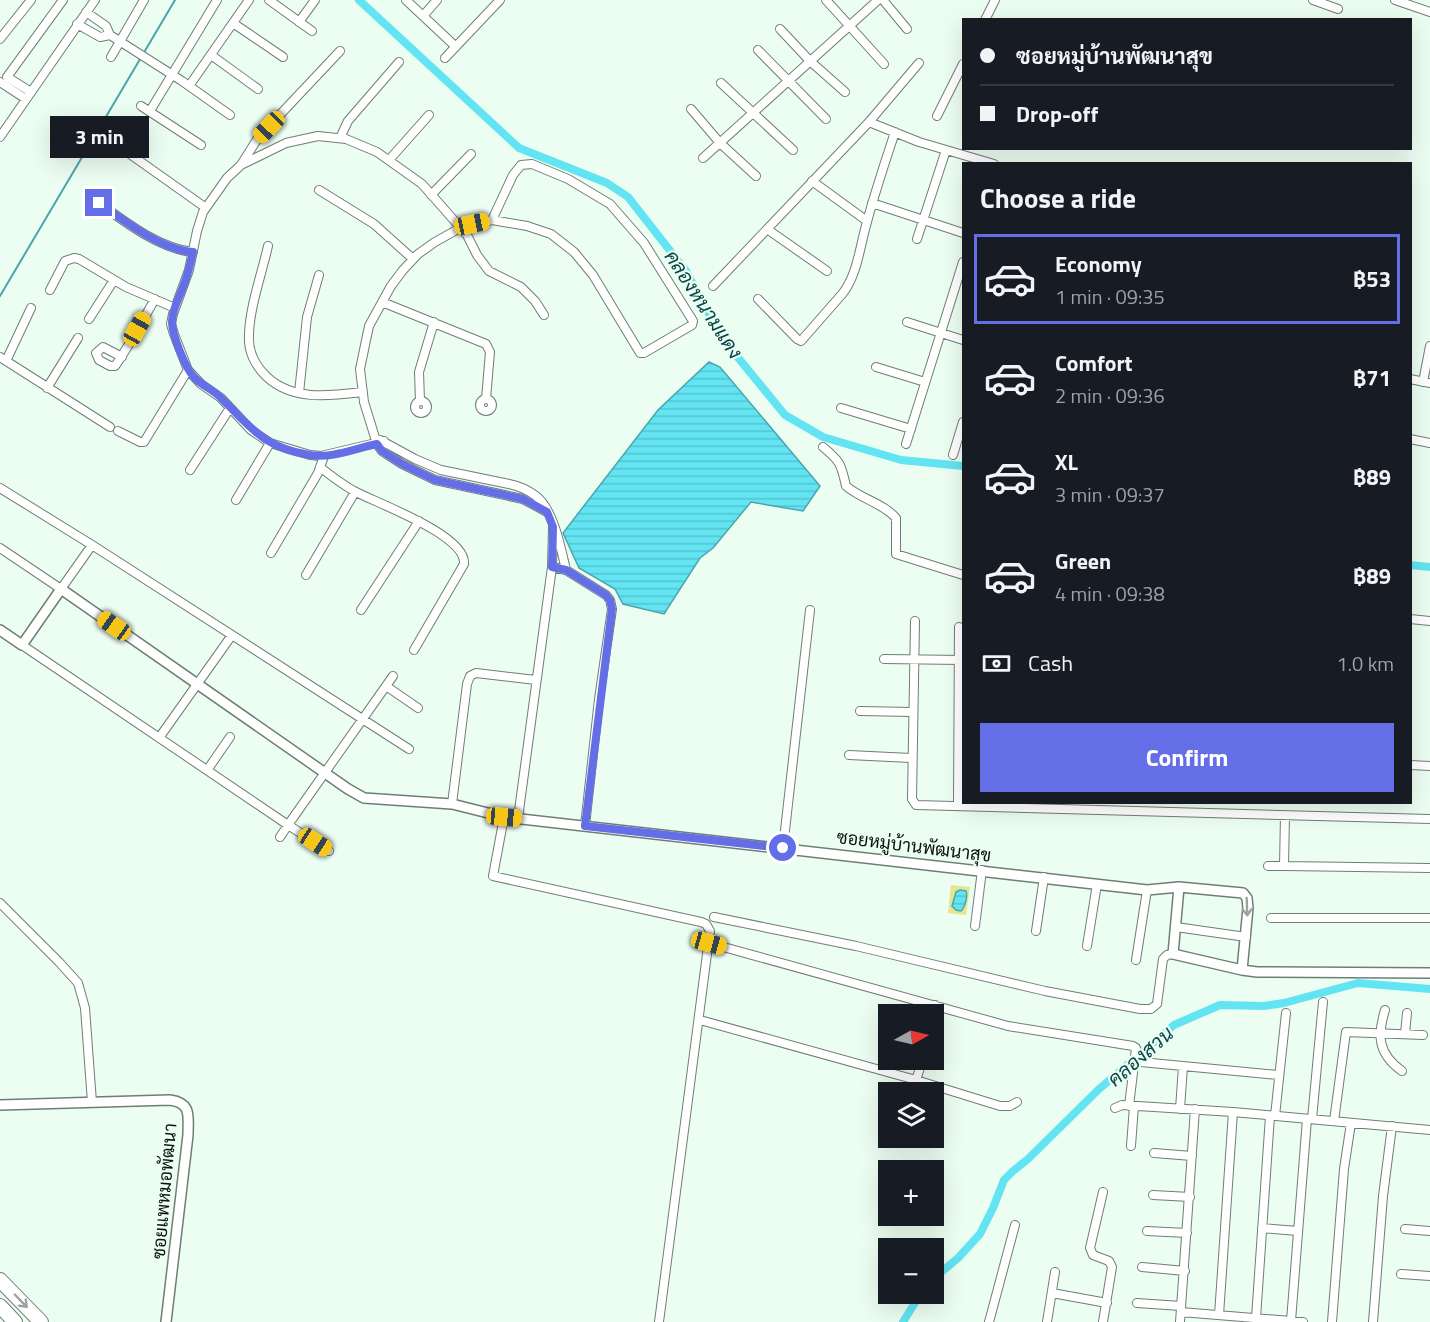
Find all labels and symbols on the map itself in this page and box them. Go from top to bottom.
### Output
car [250,108,288,146]
callout: 3 min [50,116,148,158]
route end [85,189,112,216]
car [453,211,491,237]
water label: คลองหนามแดง [657,243,751,365]
car [120,309,154,349]
car [94,608,134,644]
car [485,806,523,828]
street label: ซอยหมู่บ้านพัฒนาสุข [835,823,993,869]
car [295,825,335,859]
route start [769,834,796,861]
one-way arrow [1241,897,1252,916]
car [689,930,729,956]
north arrow [878,1004,944,1070]
water label: คลองสวน [1100,1018,1180,1094]
street label: ซอยแพหมอพัฒนา [145,1122,183,1260]
one-way arrow [13,1294,28,1309]

